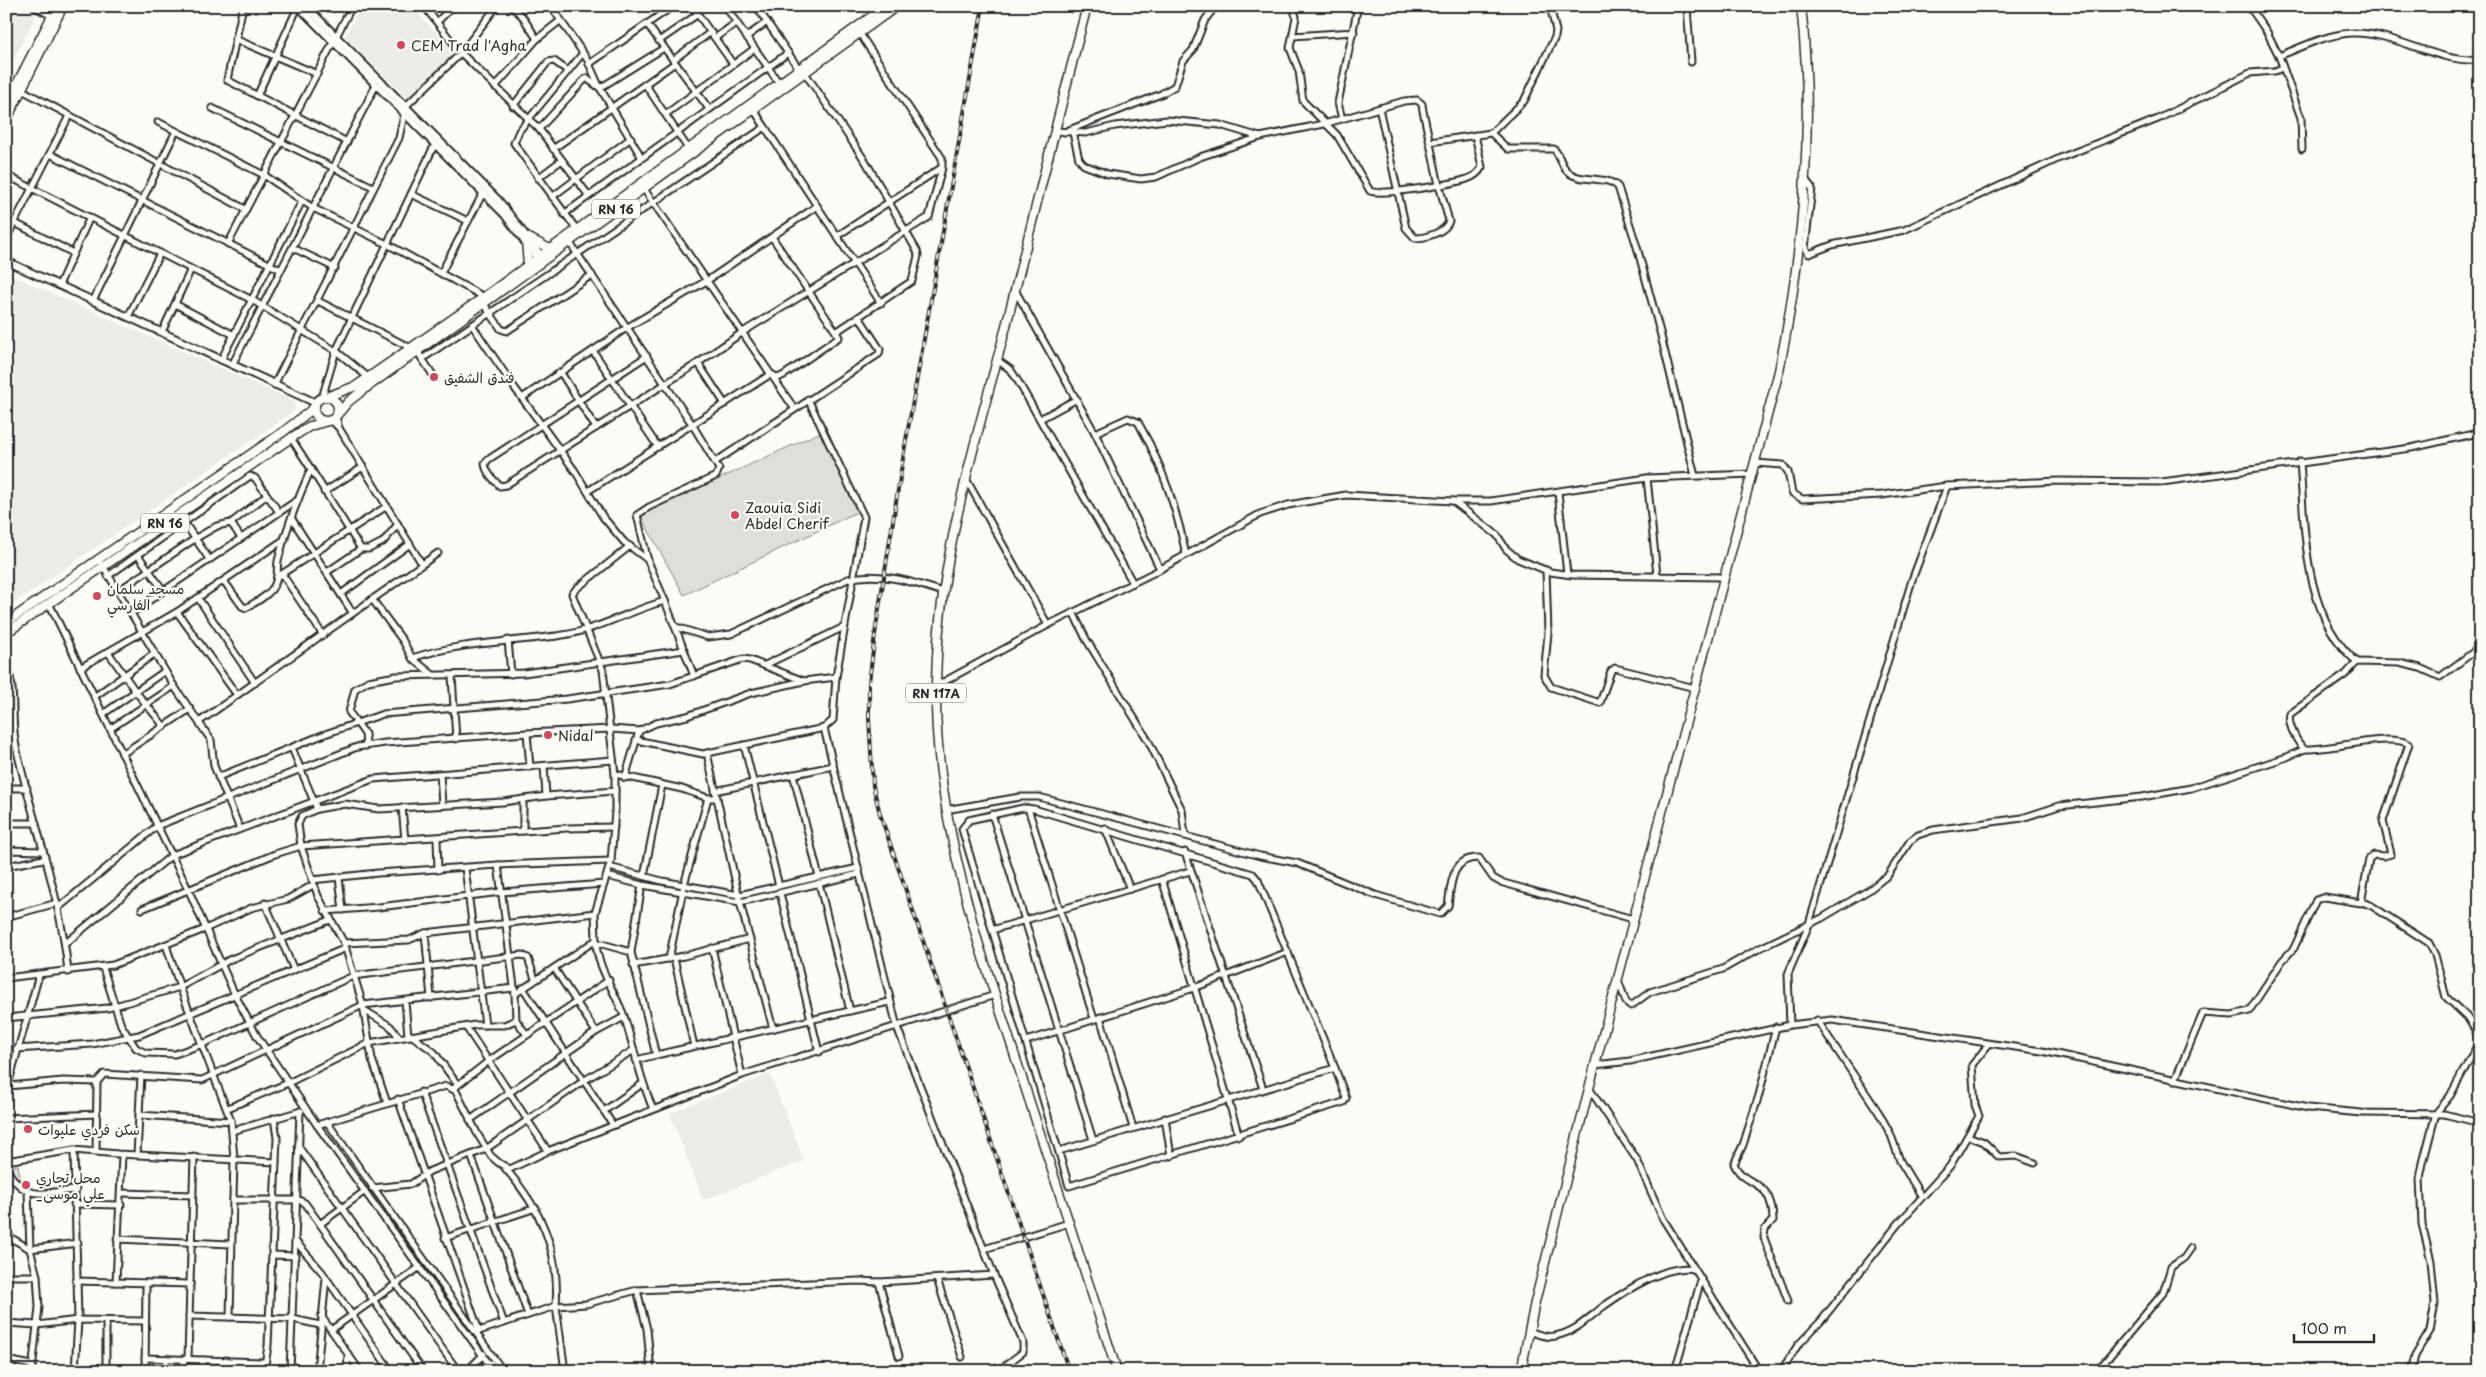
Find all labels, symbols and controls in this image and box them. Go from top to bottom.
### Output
place label: CEM Trad l'Agha [411,35,526,56]
marker: CEM Trad l'Agha [395,39,407,51]
road number: RN 16 [592,200,640,218]
place label: فندق الشفيق [444,367,515,388]
marker: فندق الشفيق [428,371,440,383]
place label: Zaouia Sidi Abdel Cherif [745,497,830,534]
marker: Zaouia Sidi Abdel Cherif [729,509,741,521]
road number: RN 16 [141,514,189,532]
place label: مسجد سلمان الفارسي [107,578,184,618]
marker: مسجد سلمان الفارسي [91,590,103,602]
road number: RN 117A [906,684,966,702]
place label: Nidal [558,725,594,746]
marker: Nidal [542,729,554,741]
place label: سكن فردي عليوات [38,1119,140,1141]
marker: سكن فردي عليوات [22,1123,34,1135]
place label: محل تجاري _علي موسى [36,1167,105,1207]
marker: محل تجاري _علي موسى [20,1179,32,1191]
scale bar [2294,1312,2374,1344]
text: 100 m [2301,1316,2347,1339]

